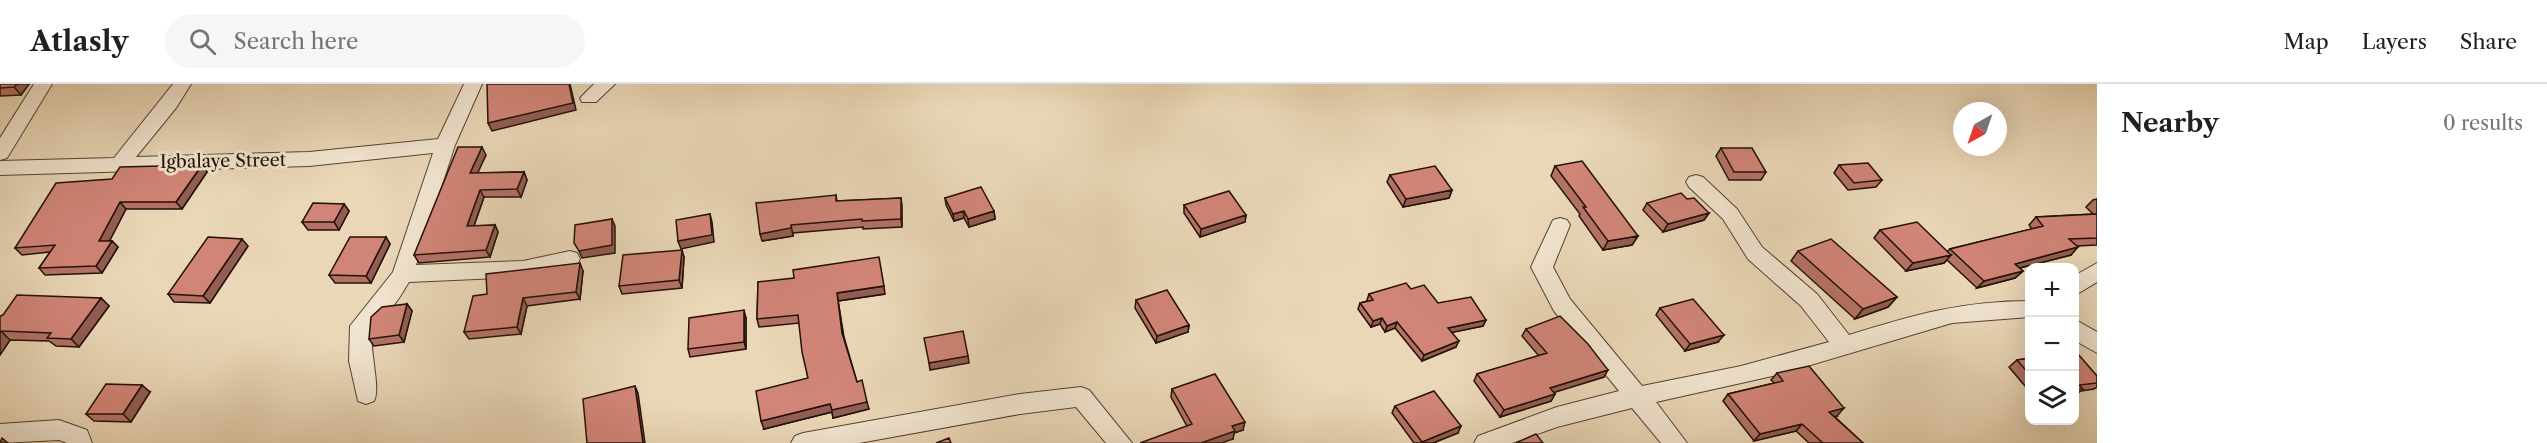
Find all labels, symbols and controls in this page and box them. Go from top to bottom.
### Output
search box [165,14,585,68]
text: Atlasly [30,24,129,58]
icon: search [186,25,219,58]
text: Search here [234,28,358,55]
text: Map [2284,29,2329,54]
text: Layers [2362,29,2427,54]
text: Share [2460,29,2517,54]
north arrow [1953,102,2007,156]
text: Nearby [2121,107,2219,139]
text: 0 results [2443,111,2523,135]
street label: Igbalaye Street [160,149,287,173]
map controls [2025,263,2079,425]
button: + [2025,263,2079,317]
button: − [2025,317,2079,371]
button: layers [2025,371,2079,425]

